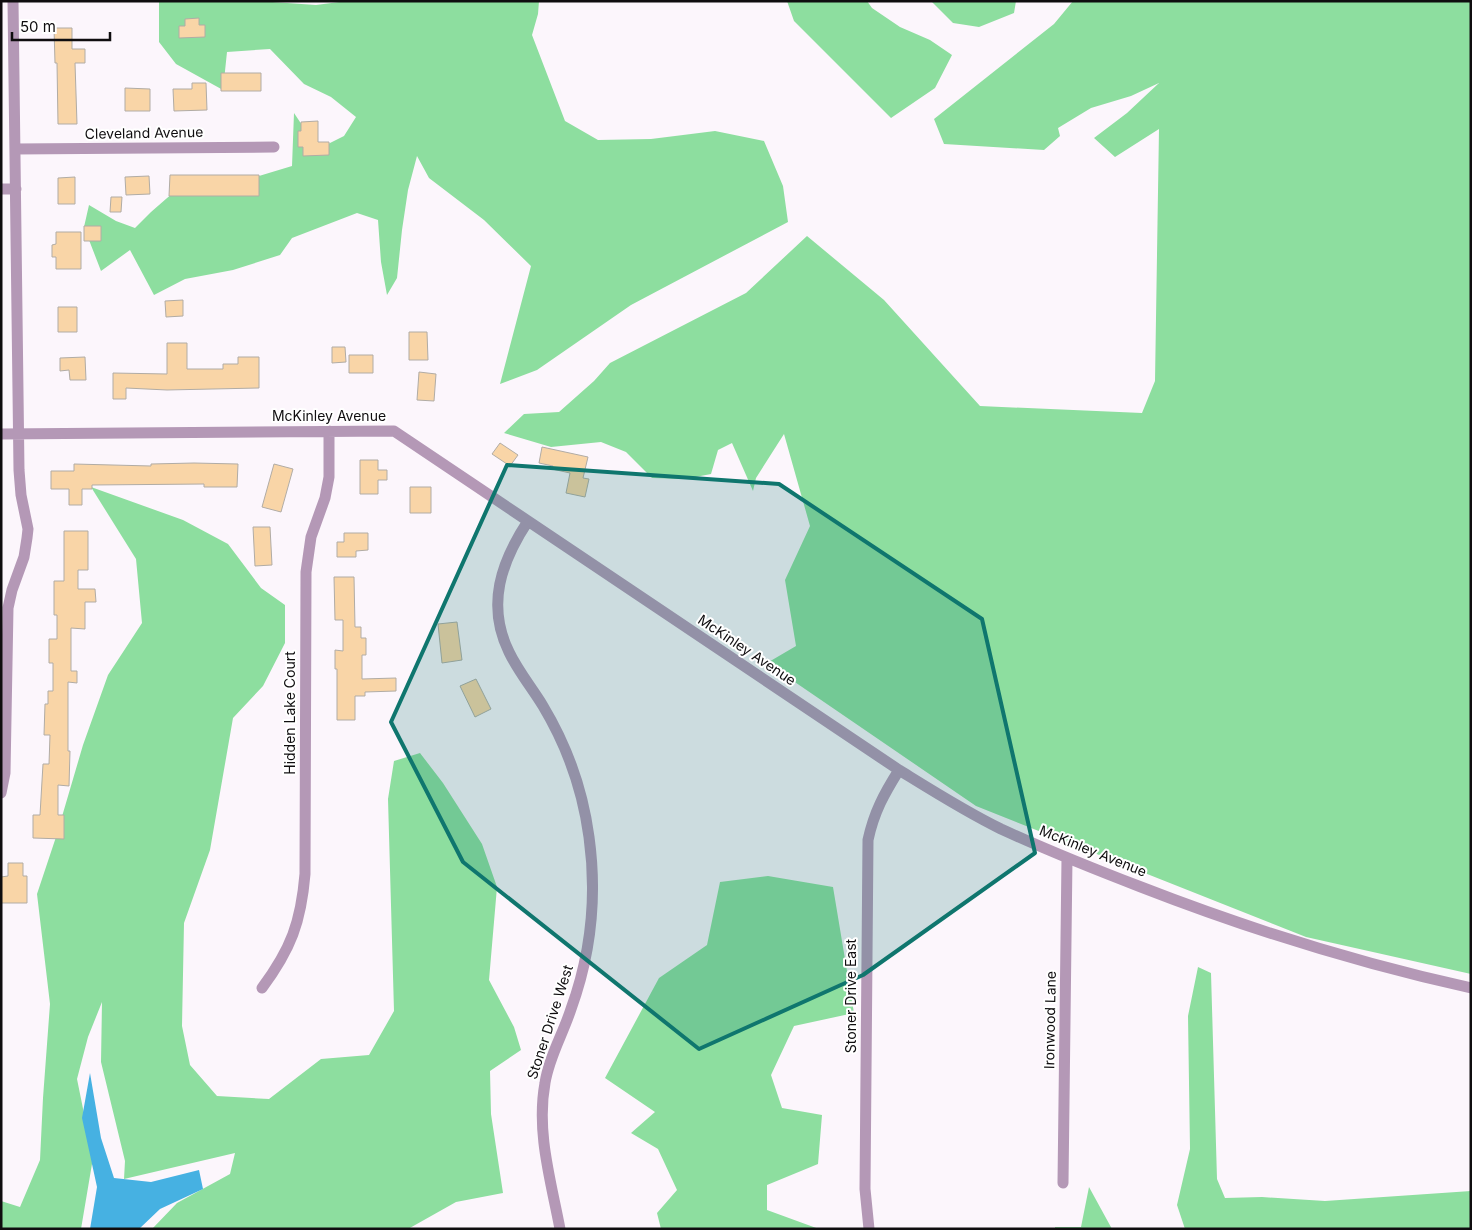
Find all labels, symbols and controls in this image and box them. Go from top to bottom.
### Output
scale bar [12,10,110,42]
text: 50 m [20,17,56,36]
street label: Cleveland Avenue [85,123,203,142]
street label: McKinley Avenue [272,407,386,424]
street label: McKinley Avenue [695,611,799,689]
street label: Hidden Lake Court [281,651,298,775]
street label: McKinley Avenue [1037,821,1149,880]
street label: Stoner Drive East [842,938,859,1053]
street label: Stoner Drive West [523,962,576,1081]
street label: Ironwood Lane [1040,971,1059,1069]

